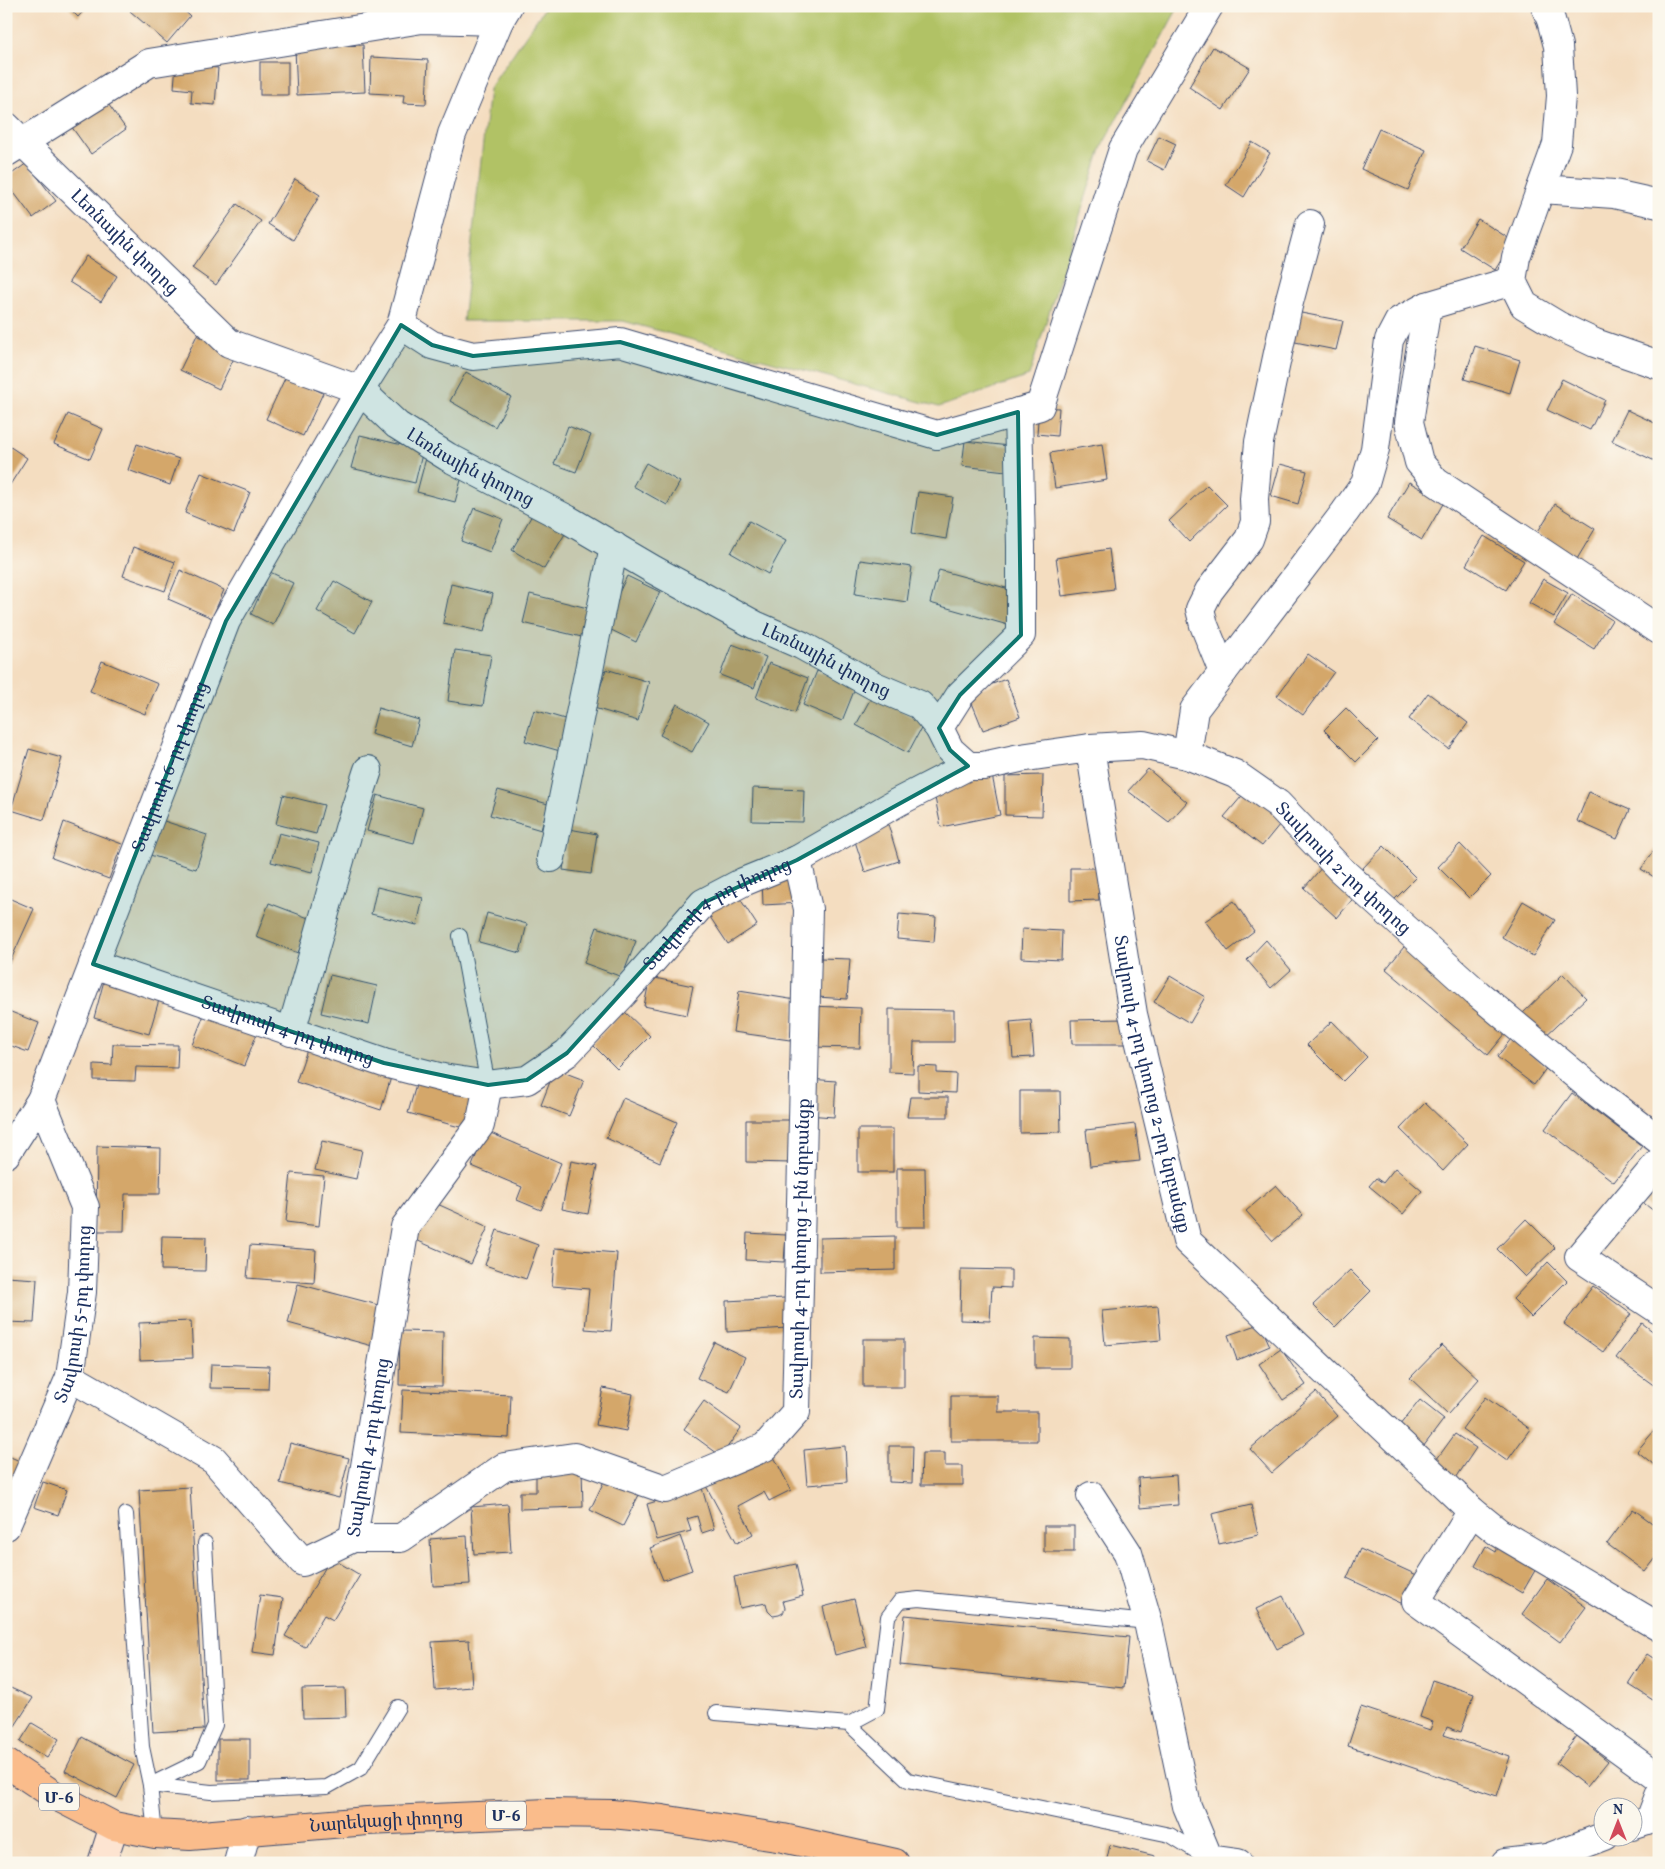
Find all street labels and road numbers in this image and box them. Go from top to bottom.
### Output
street label: Լեռնային փողոց [64,184,184,301]
street label: Լեռնային փողոց [401,423,538,514]
street label: Լեռնային փողոց [757,618,894,705]
street label: Տավրոսի 6-րդ փողոց [127,678,215,856]
street label: Տավրոսի 2-րդ փողոց [1269,797,1416,941]
street label: Տավրոսի 4-րդ փողոց [638,853,795,976]
street label: Տավրոսի 4-րդ փողոց 2-րդ նրբանցք [1106,934,1196,1236]
street label: Տավրոսի 4-րդ փողոց [198,991,377,1073]
street label: Տավրոսի 4-րդ փողոց 1-ին նրբանցք [785,1098,817,1399]
street label: Տավրոսի 5-րդ փողոց [49,1225,98,1407]
street label: Տավրոսի 4-րդ փողոց [342,1356,397,1539]
road number: Մ-6 [39,1784,79,1810]
road number: Մ-6 [486,1802,526,1828]
street label: Նարեկացի փողոց [309,1806,464,1840]

